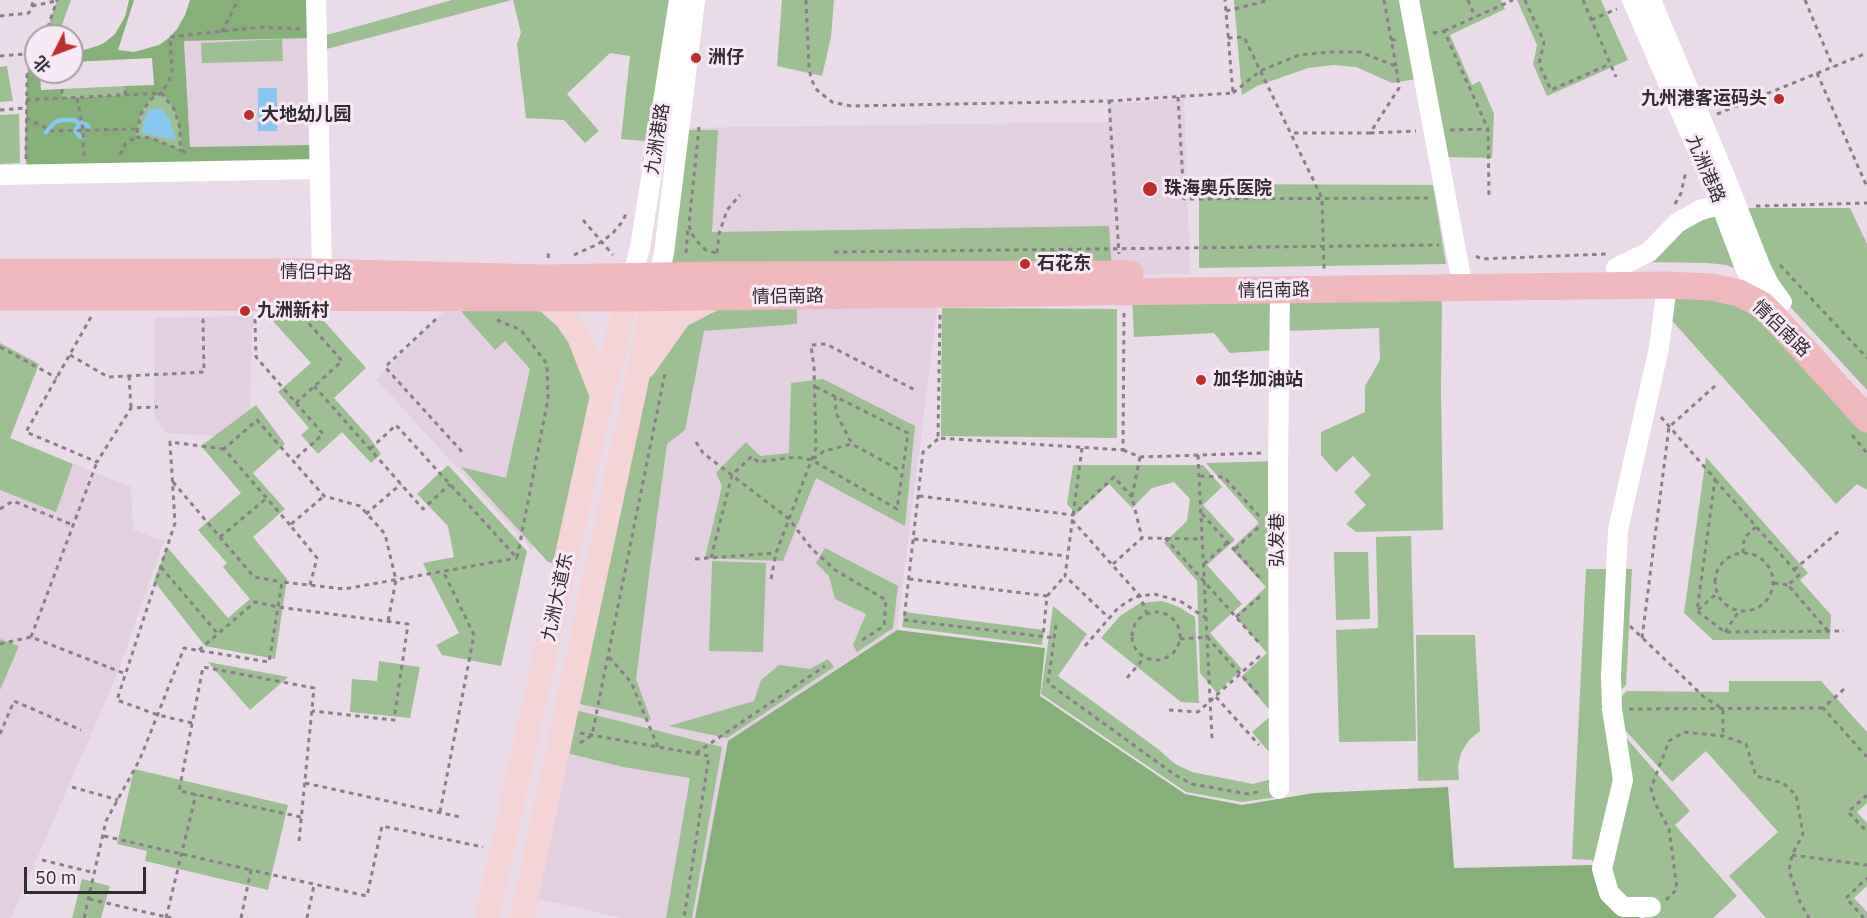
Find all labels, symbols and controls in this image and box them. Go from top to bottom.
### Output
north arrow [24,24,84,84]
place label: 洲仔 [708,47,744,69]
marker: 洲仔 [689,51,703,65]
text: 北 [29,52,55,77]
place label: 九州港客运码头 [1641,88,1767,110]
marker: 九州港客运码头 [1772,92,1786,106]
street label: 九洲港路 [642,102,674,176]
place label: 大地幼儿园 [261,104,351,126]
marker: 大地幼儿园 [242,108,256,122]
street label: 九洲港路 [1681,132,1729,206]
place label: 珠海奥乐医院 [1164,178,1272,200]
marker: 珠海奥乐医院 [1141,180,1159,198]
place label: 石花东 [1037,253,1091,275]
marker: 石花东 [1018,257,1032,271]
street label: 情侣中路 [280,262,352,284]
street label: 情侣南路 [1238,280,1310,302]
street label: 情侣南路 [752,286,824,308]
street label: 情侣南路 [1748,296,1814,362]
place label: 九洲新村 [257,300,329,322]
marker: 九洲新村 [238,304,252,318]
place label: 加华加油站 [1213,369,1303,391]
marker: 加华加油站 [1194,373,1208,387]
street label: 弘发巷 [1267,513,1289,567]
street label: 九洲大道东 [538,551,578,643]
scale bar [27,855,148,893]
text: 50 m [35,866,77,889]

